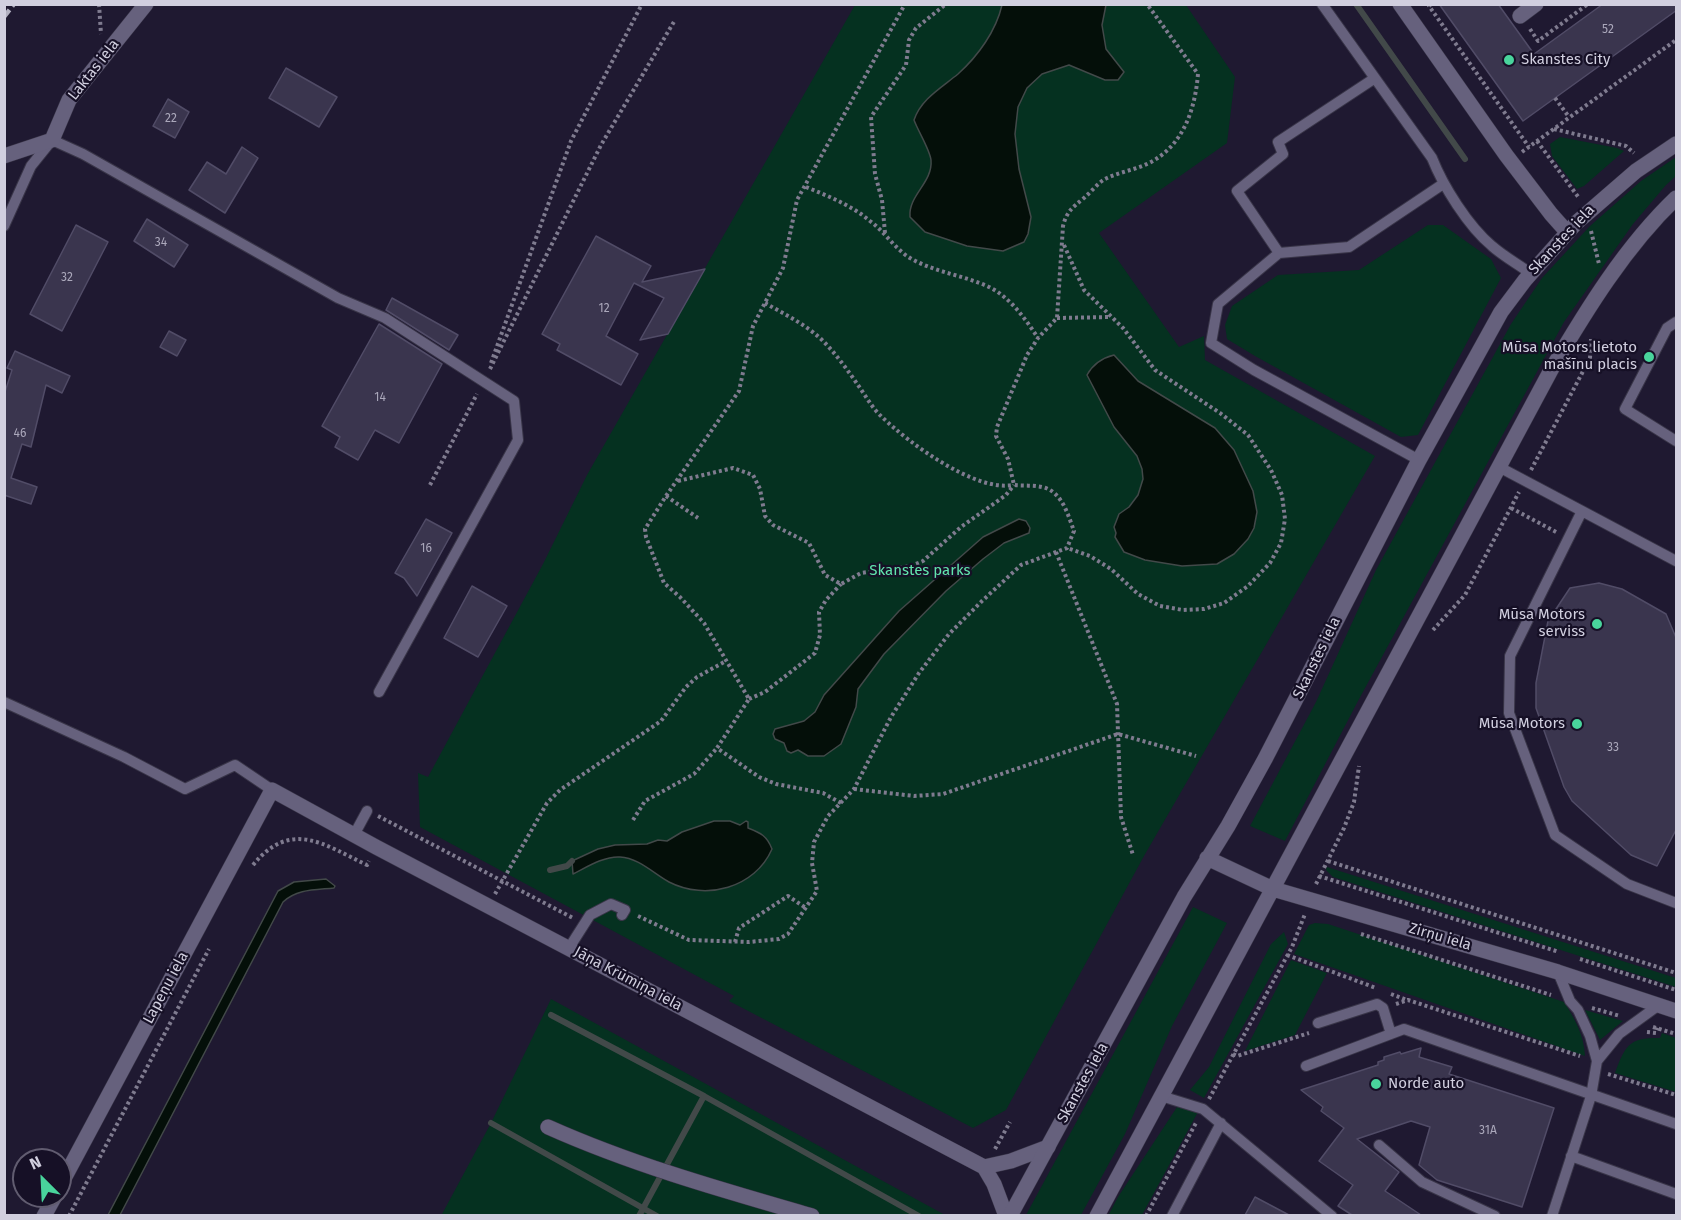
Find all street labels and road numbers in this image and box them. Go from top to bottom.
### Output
street label: Laktas iela [65,36,123,104]
street label: Skanstes iela [1525,201,1599,279]
street label: Skanstes iela [1289,614,1345,702]
street label: Zirņu iela [1407,919,1473,955]
street label: Jāņa Krūmiņa iela [571,943,685,1015]
street label: Lapeņu iela [140,949,192,1027]
street label: Skanstes iela [1054,1040,1112,1126]

